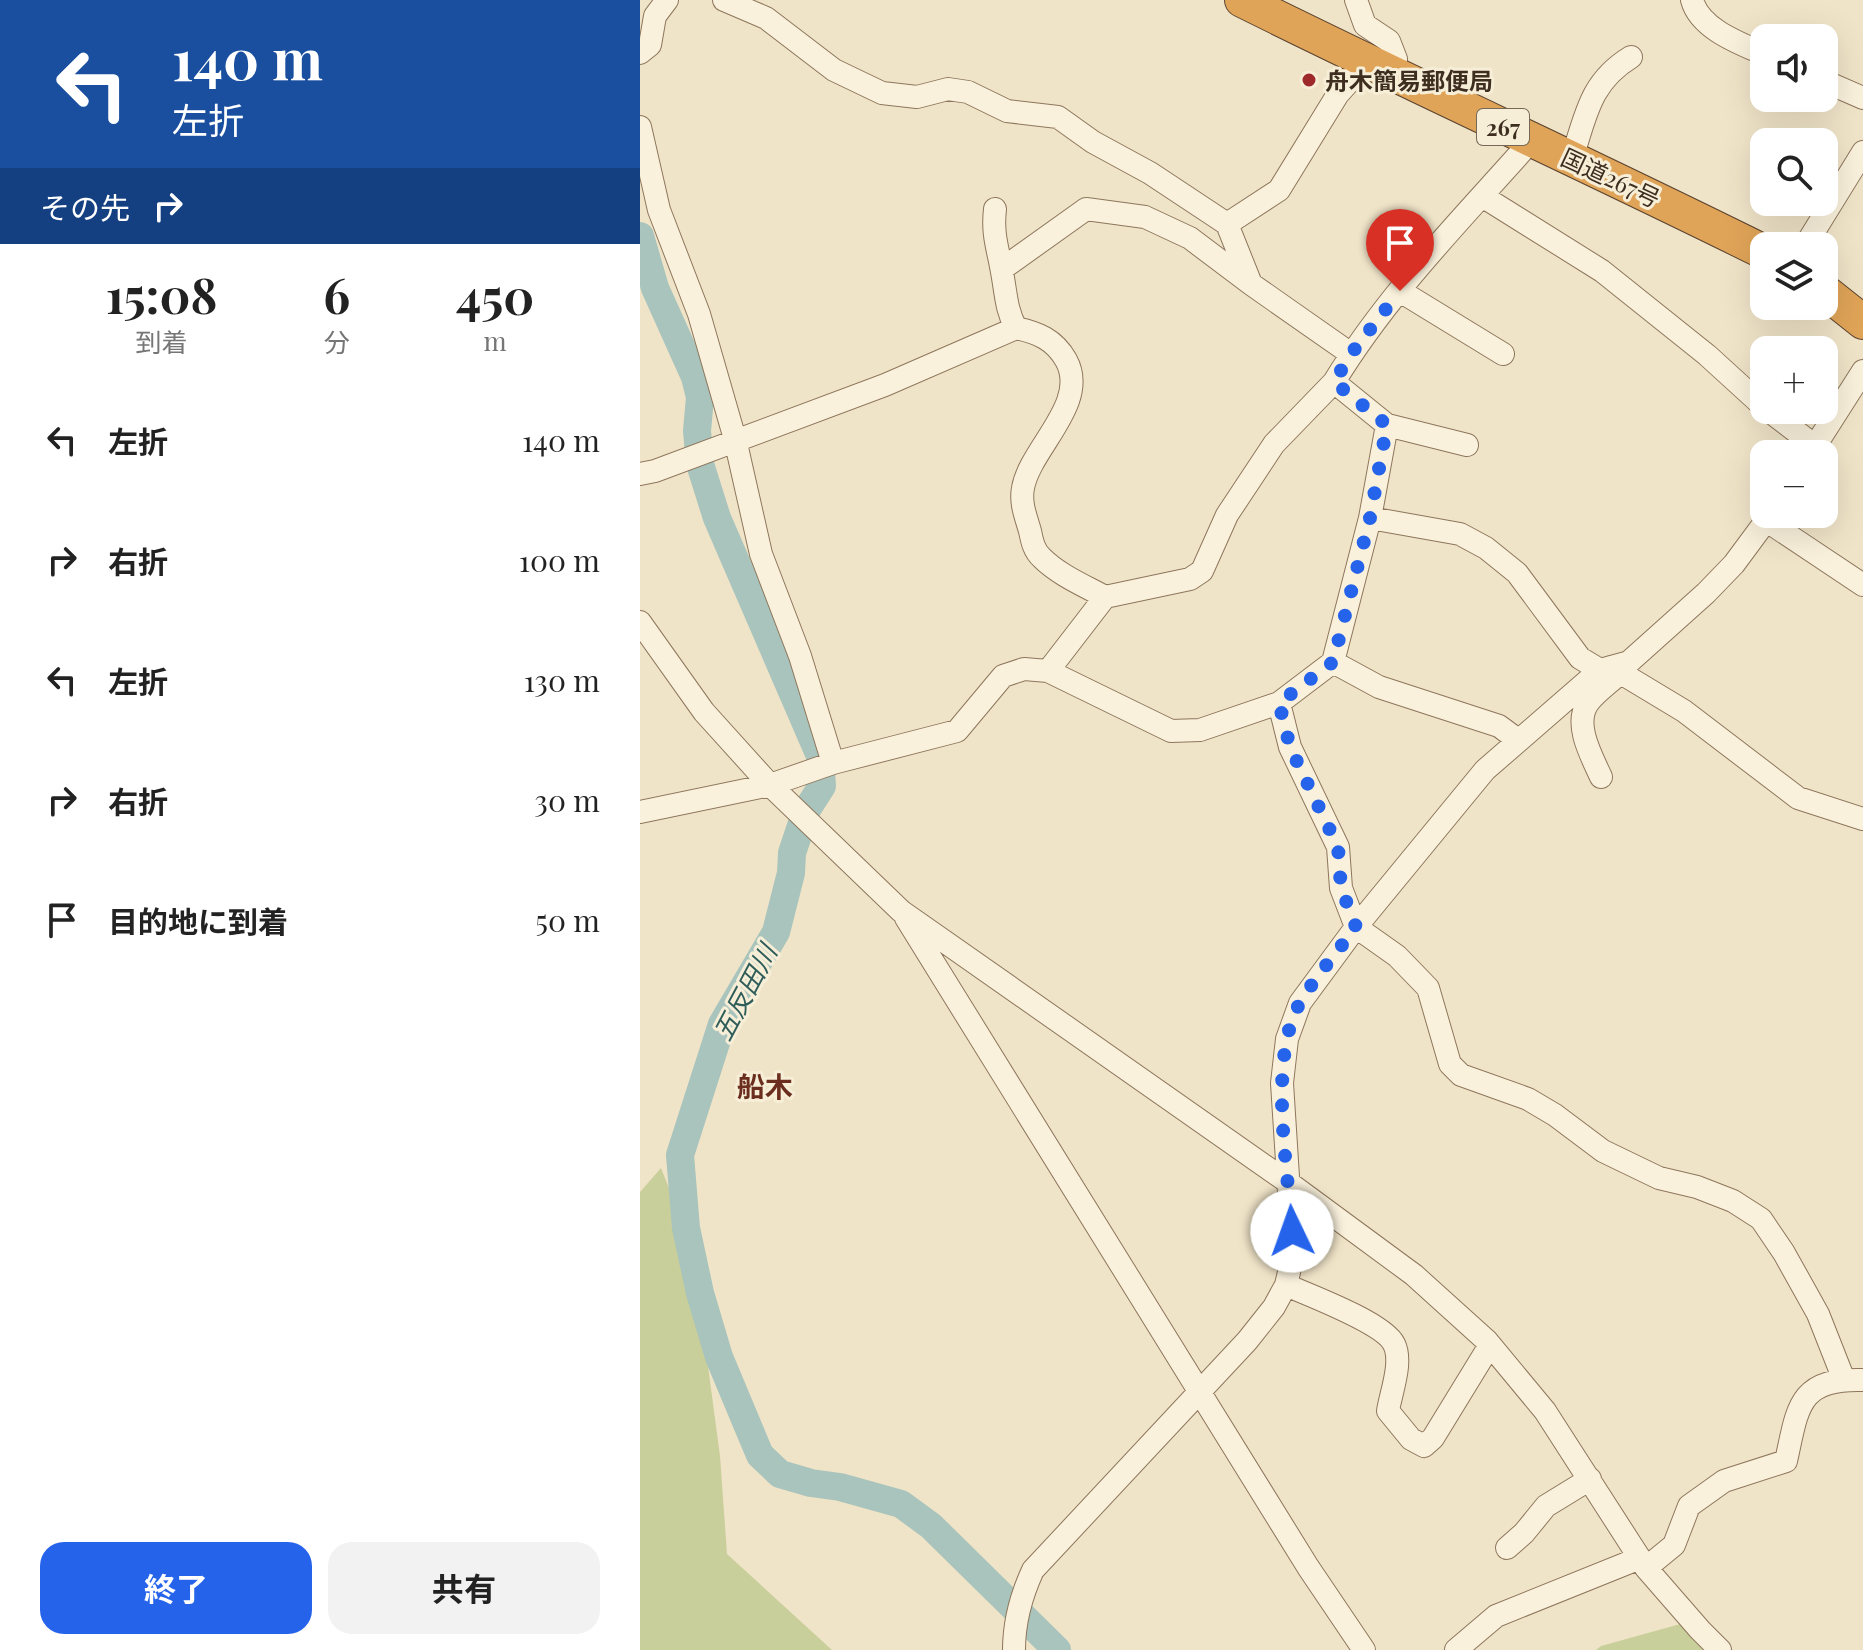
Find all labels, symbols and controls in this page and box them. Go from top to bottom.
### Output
text: 140 m [172,20,323,95]
map controls [1750,24,1838,528]
button: sound [1750,24,1838,112]
icon: left [40,32,144,136]
place label: 舟木簡易郵便局 [1325,64,1493,96]
marker: 舟木簡易郵便局 [1300,71,1318,89]
text: 左折 [172,95,244,143]
road number: 267 [1477,109,1529,145]
button: search [1750,128,1838,216]
street label: 国道267号 [1556,140,1666,214]
icon: right [146,184,190,228]
text: その先 [40,187,130,227]
pin [1366,209,1434,291]
icon: arrive [1378,221,1422,265]
button: layers [1750,232,1838,320]
text: 15:08 [106,262,217,326]
text: 6 [323,262,350,326]
text: 450 [456,263,534,327]
text: m [484,323,507,358]
text: 到着 [136,324,188,359]
text: 分 [324,324,350,359]
button: + [1750,336,1838,424]
icon: left [40,418,84,462]
text: 140 m [522,420,600,460]
text: 左折 [108,421,168,461]
button: − [1750,440,1838,528]
icon: right [40,538,84,582]
text: 100 m [519,540,600,580]
text: 右折 [108,541,168,581]
icon: left [40,658,84,702]
text: 130 m [524,660,600,700]
text: 左折 [108,661,168,701]
icon: right [40,778,84,822]
text: 30 m [534,780,600,820]
text: 右折 [108,781,168,821]
icon: arrive [40,898,84,942]
text: 50 m [535,900,600,940]
text: 目的地に到着 [108,901,288,941]
water label: 五反田川 [704,935,785,1046]
district label: 船木 [737,1067,793,1104]
position arrow [1250,1189,1334,1273]
button: 終了 [40,1542,312,1634]
button: 共有 [328,1542,600,1634]

